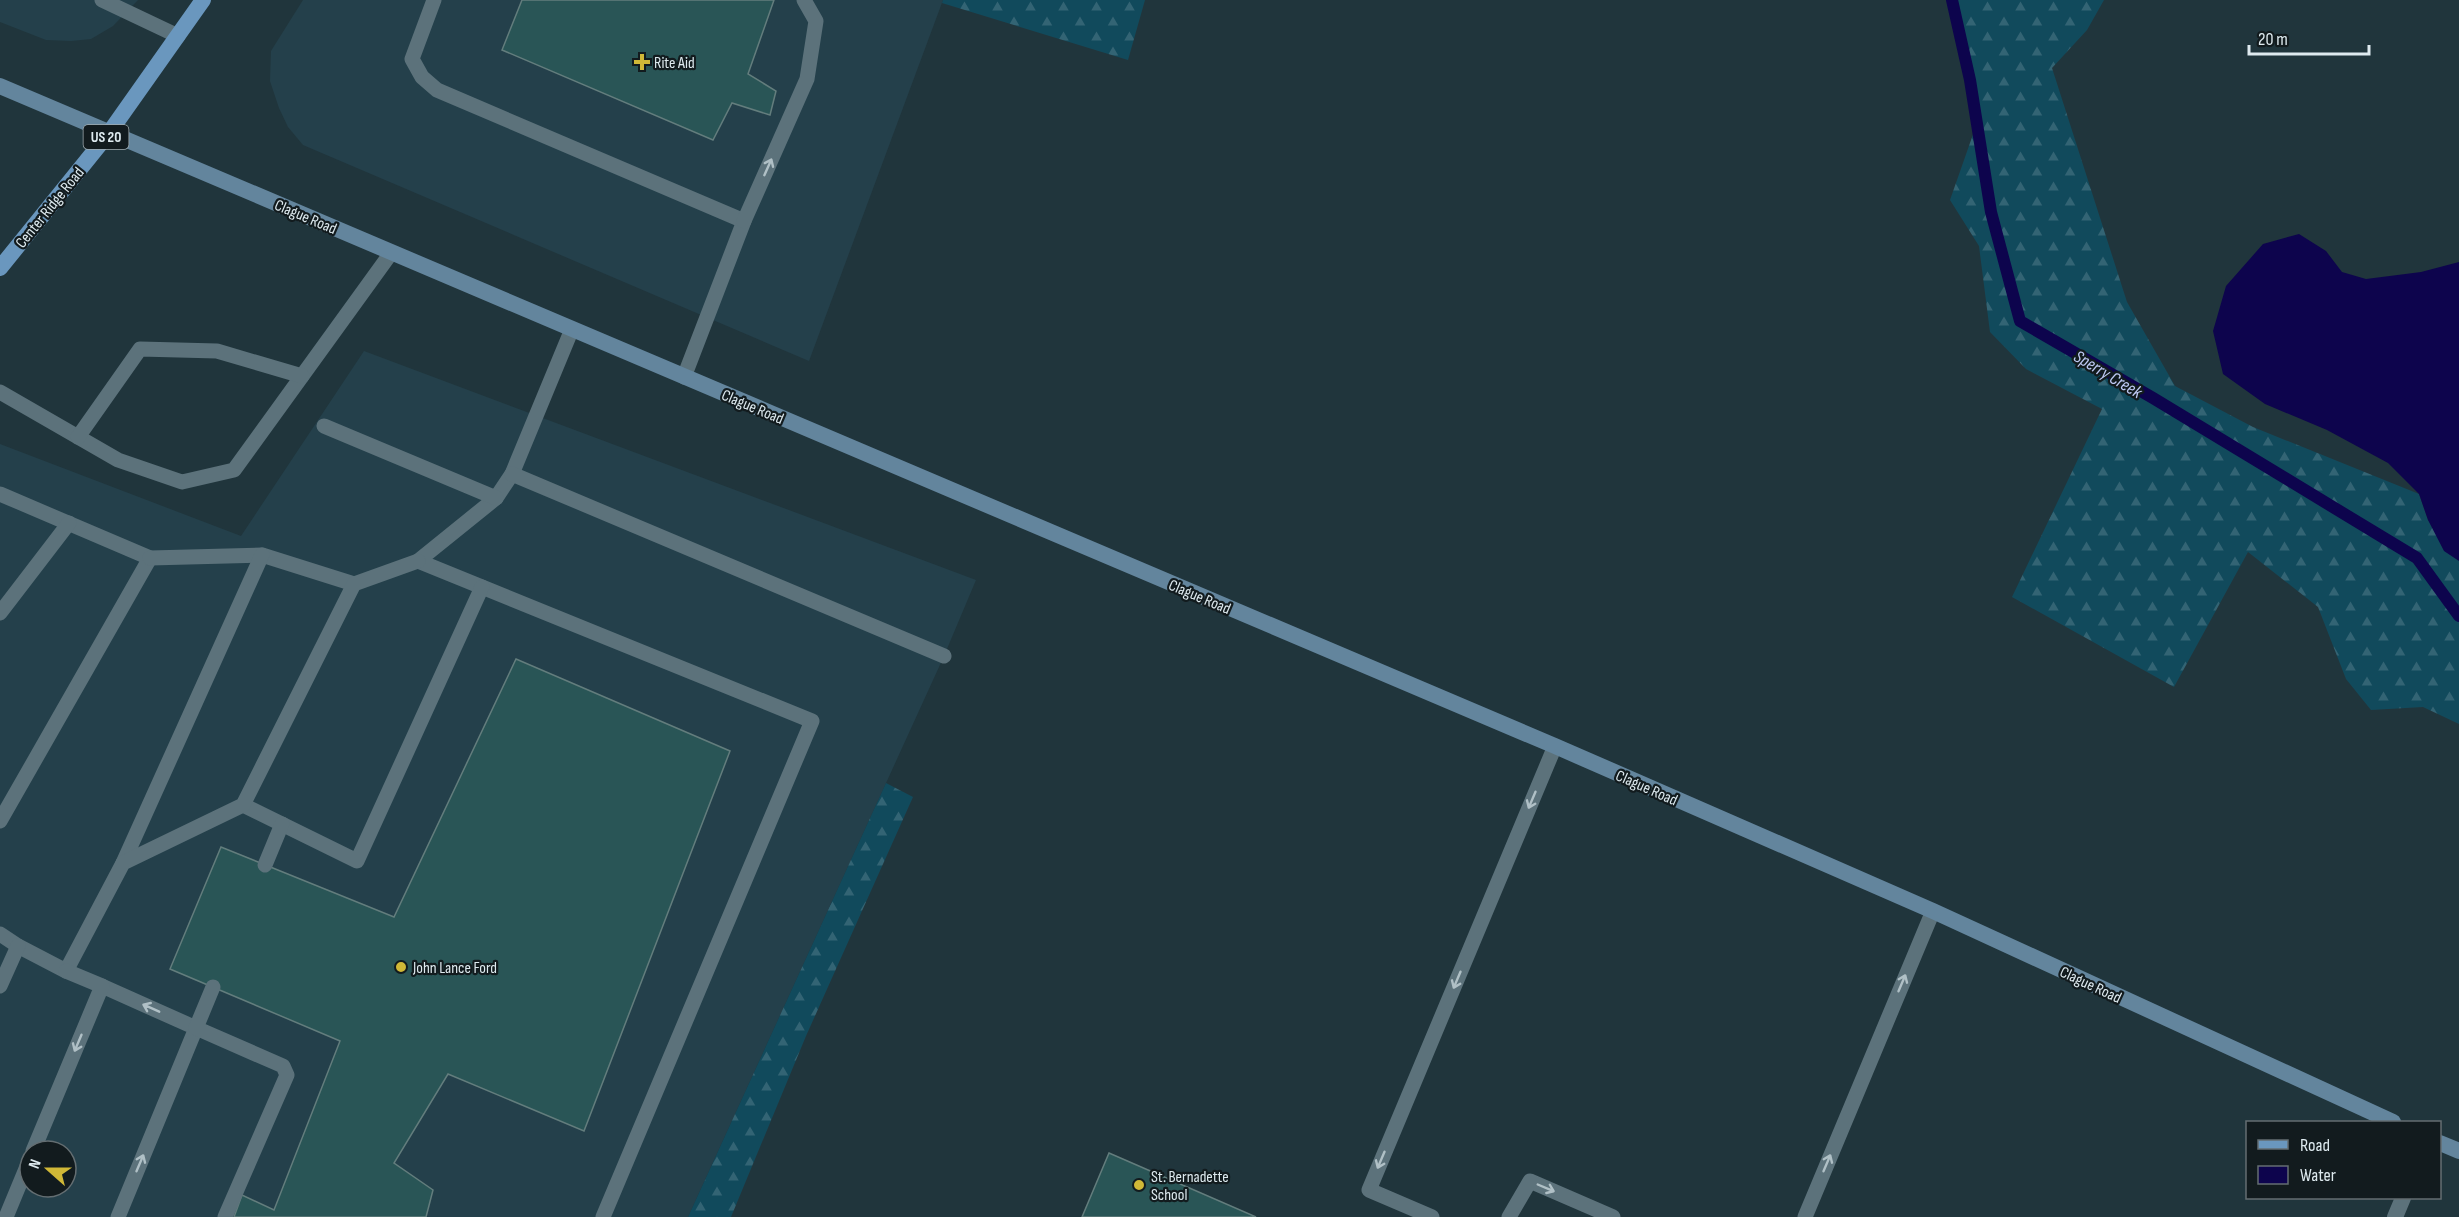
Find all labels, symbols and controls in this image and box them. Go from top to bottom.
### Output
scale bar [2249,18,2369,56]
text: 20 m [2258,29,2288,50]
place label: Rite Aid [654,54,695,73]
marker: Rite Aid [635,55,649,69]
road number: US 20 [84,125,128,149]
one-way arrow [762,159,774,177]
street label: Center Ridge Road [12,164,88,252]
street label: Clague Road [272,196,339,239]
water label: Sperry Creek [2070,346,2147,404]
street label: Clague Road [719,386,786,429]
street label: Clague Road [1166,576,1233,619]
street label: Clague Road [1613,766,1680,810]
one-way arrow [1526,791,1537,809]
place label: John Lance Ford [412,959,497,978]
marker: John Lance Ford [394,960,408,974]
street label: Clague Road [2057,963,2124,1008]
one-way arrow [1451,970,1462,989]
one-way arrow [1897,974,1908,993]
one-way arrow [143,1002,161,1014]
one-way arrow [72,1034,83,1052]
legend [2246,1121,2441,1199]
text: Road [2300,1135,2330,1156]
north arrow [18,1139,78,1199]
one-way arrow [1375,1151,1386,1169]
one-way arrow [135,1154,146,1173]
one-way arrow [1822,1154,1833,1173]
text: N [25,1157,46,1172]
text: Water [2300,1165,2336,1186]
place label: St. Bernadette School [1151,1168,1229,1205]
marker: St. Bernadette School [1132,1178,1146,1192]
one-way arrow [1536,1183,1554,1194]

